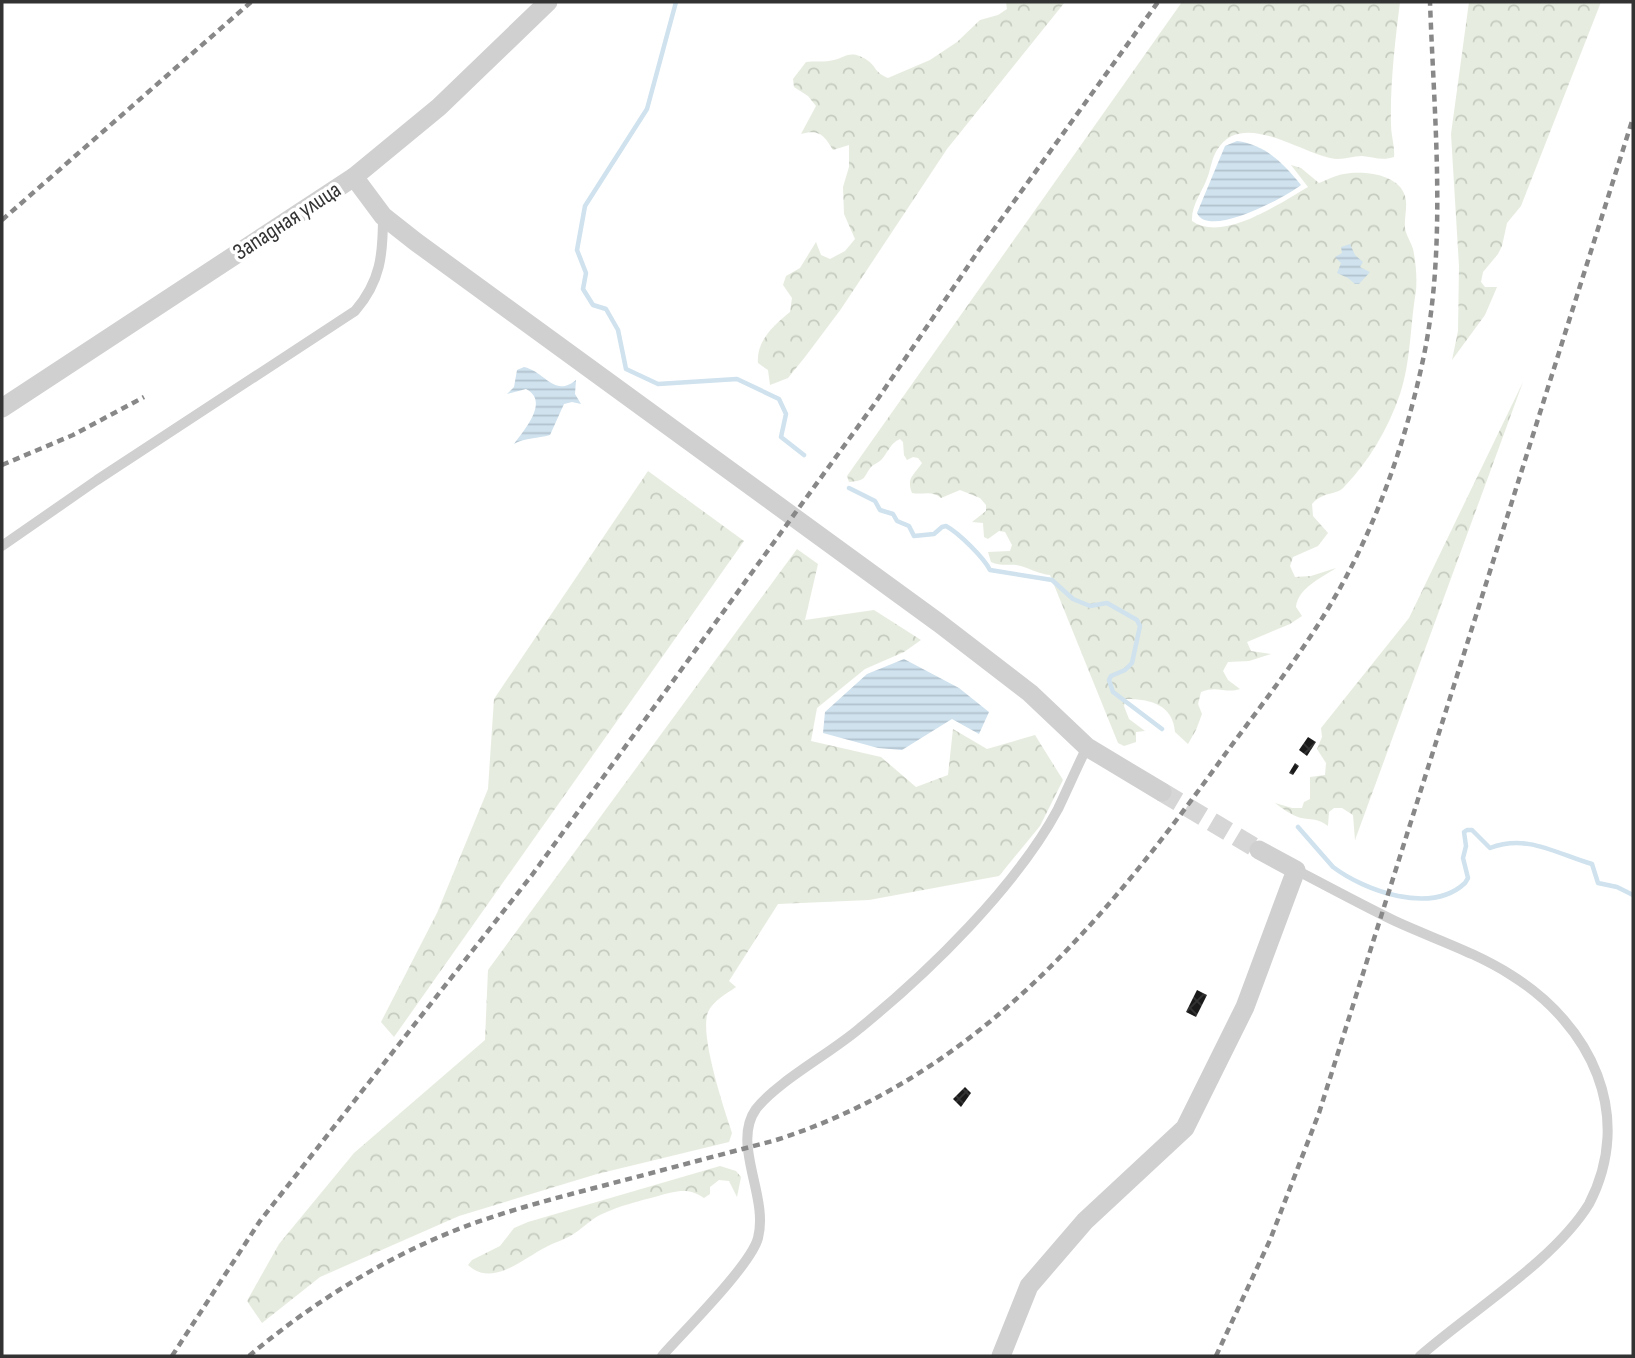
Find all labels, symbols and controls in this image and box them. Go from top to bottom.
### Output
street label: Западная улица [228,176,346,266]

